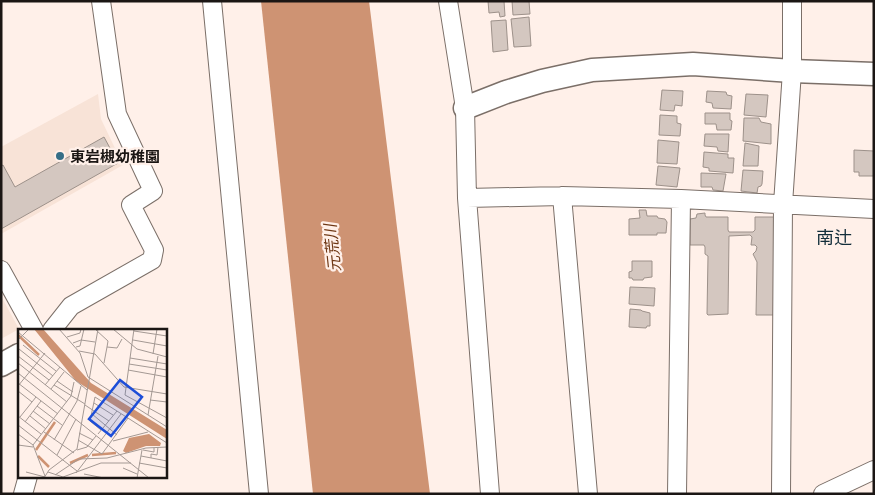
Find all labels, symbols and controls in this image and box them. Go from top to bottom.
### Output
place label: 東岩槻幼稚園 [70,148,160,165]
marker: 東岩槻幼稚園 [54,150,66,162]
water label: 元荒川 [320,221,343,273]
district label: 南辻 [816,227,852,248]
inset map [18,329,166,478]

